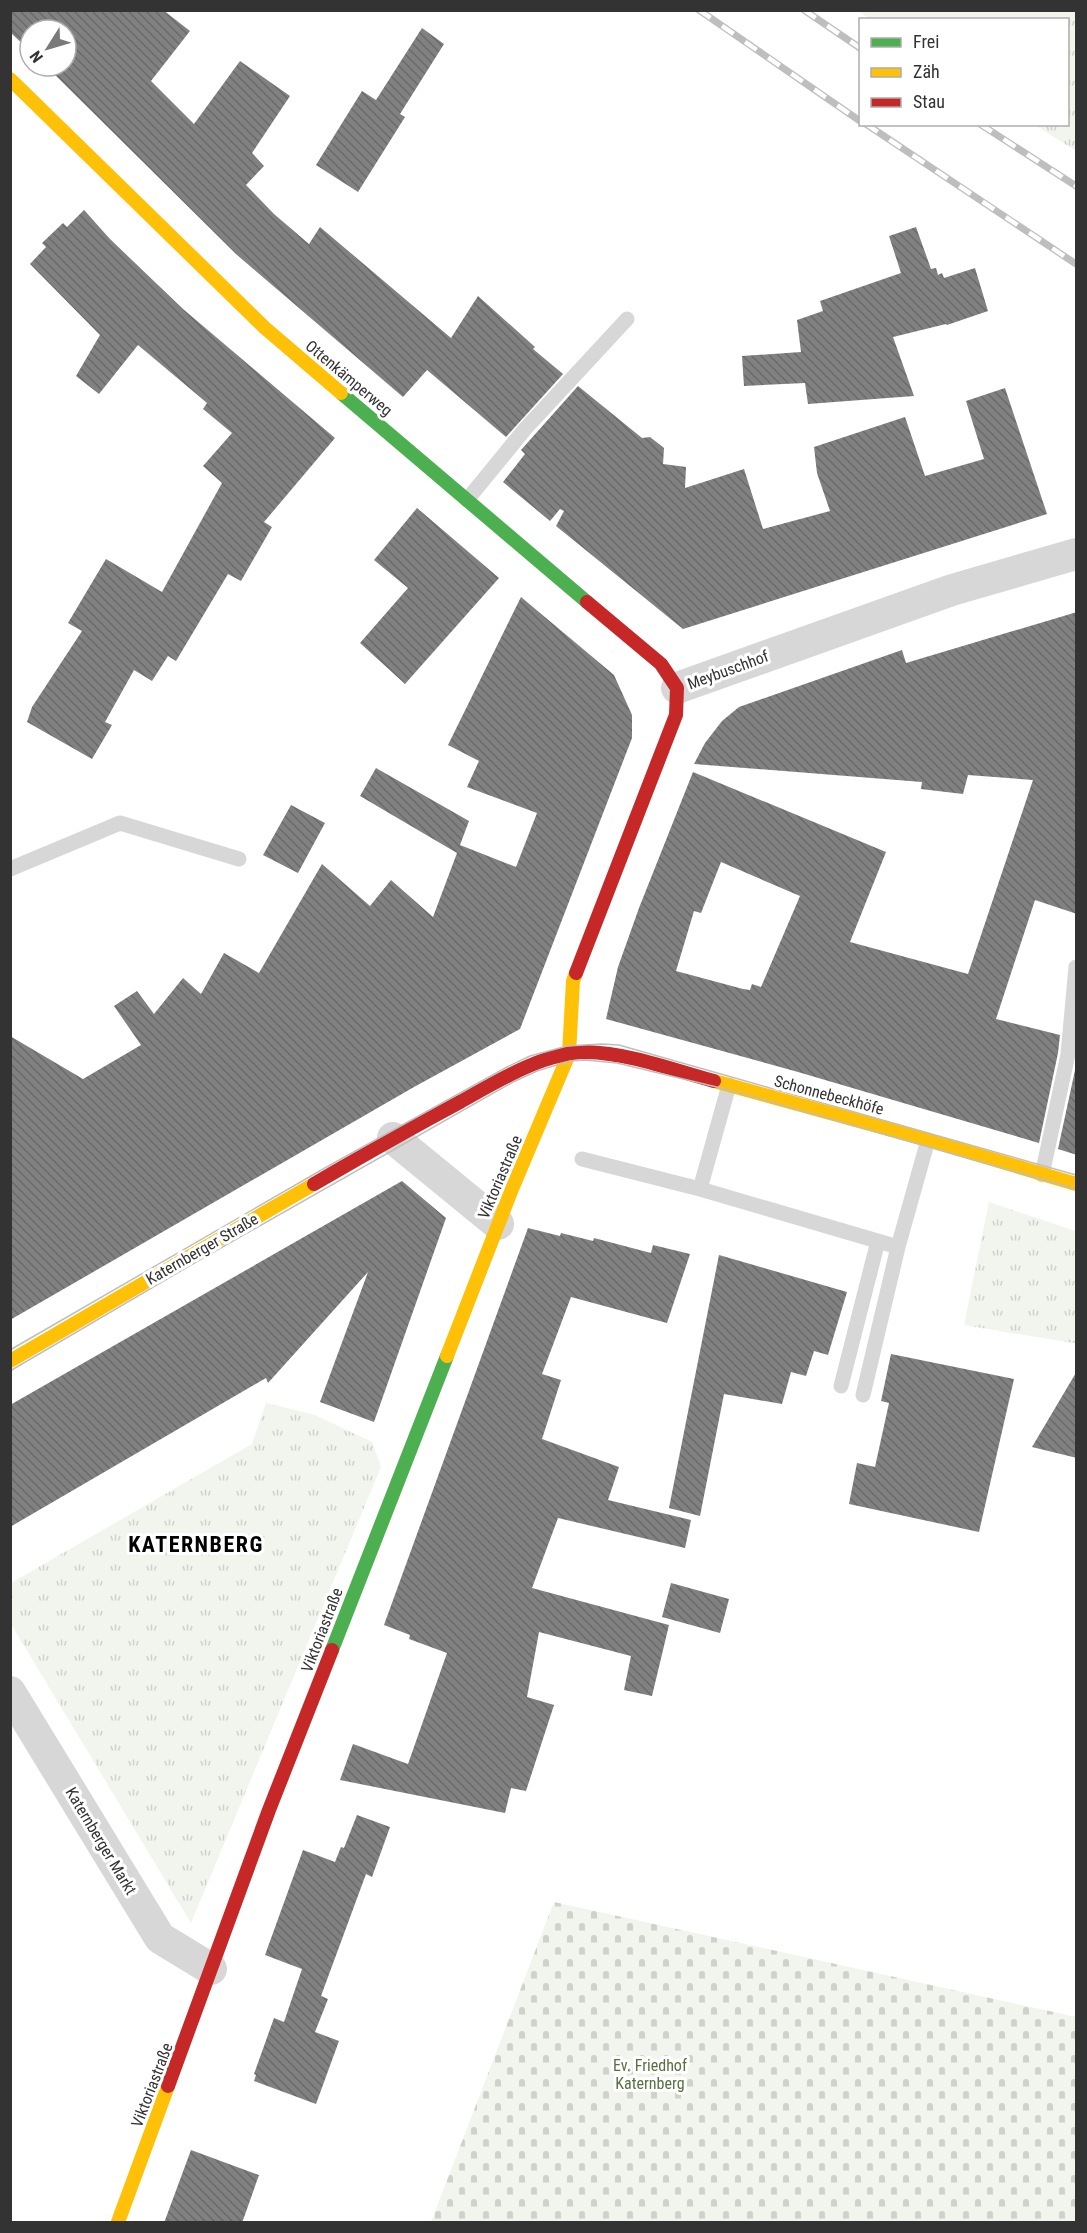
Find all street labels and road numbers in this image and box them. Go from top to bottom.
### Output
street label: Ottenkämperweg [302,336,396,420]
street label: Meybuschhof [685,647,771,693]
street label: Schonnebeckhöfe [772,1071,886,1119]
street label: Viktoriastraße [474,1132,526,1222]
street label: Katernberger Straße [143,1209,261,1289]
street label: Viktoriastraße [297,1585,347,1675]
street label: Katernberger Markt [61,1784,141,1898]
street label: Viktoriastraße [127,2040,177,2130]

